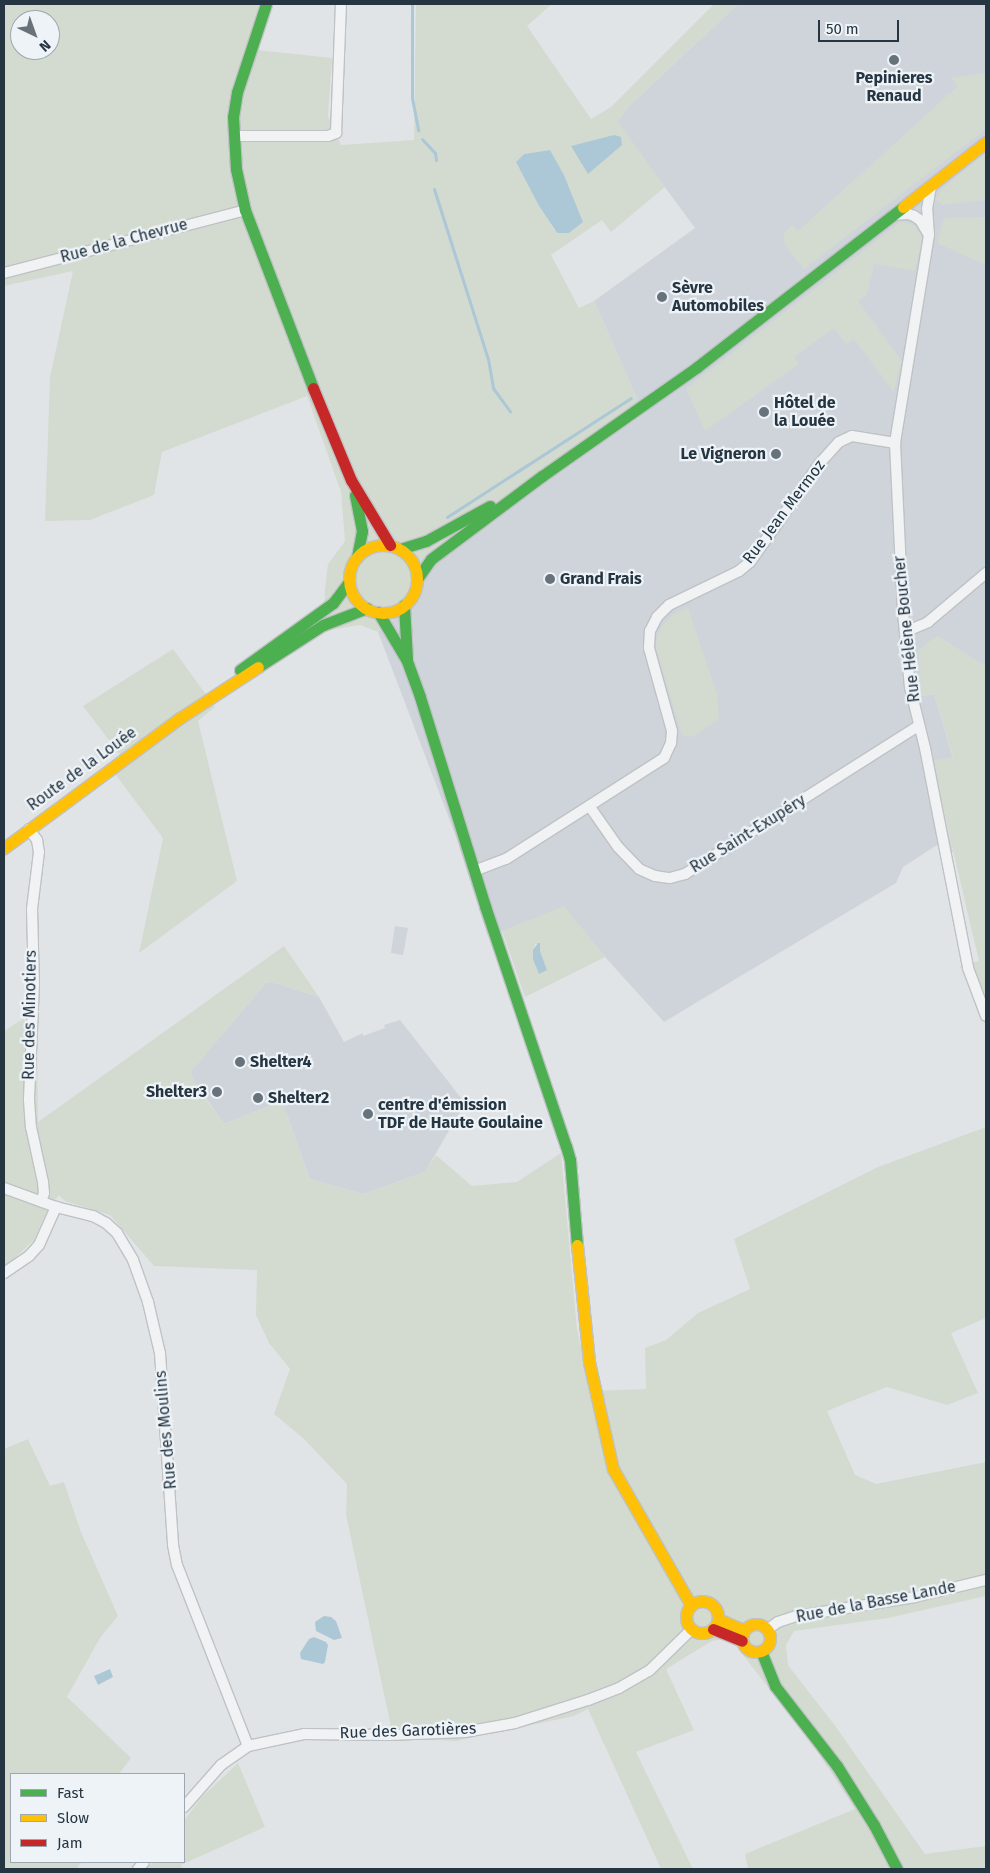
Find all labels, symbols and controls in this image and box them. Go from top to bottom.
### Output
north arrow [10,10,60,60]
scale bar [820,10,901,42]
text: 50 m [826,20,859,38]
text: N [36,36,54,55]
marker: Pepinieres Renaud [888,54,900,66]
place label: Pepinieres Renaud [855,68,933,106]
street label: Rue de la Chevrue [58,215,190,267]
place label: Sèvre Automobiles [672,278,764,316]
marker: Sèvre Automobiles [656,291,668,303]
place label: Hôtel de la Louée [774,393,836,431]
marker: Hôtel de la Louée [758,406,770,418]
place label: Le Vigneron [681,444,766,464]
marker: Le Vigneron [770,448,782,460]
street label: Rue Jean Mermoz [739,456,829,568]
street label: Rue Hélène Boucher [890,555,924,703]
place label: Grand Frais [560,569,642,589]
marker: Grand Frais [544,573,556,585]
street label: Route de la Louée [24,723,140,815]
street label: Rue Saint-Exupéry [687,791,809,877]
street label: Rue des Minotiers [19,950,41,1080]
place label: Shelter4 [250,1052,312,1072]
marker: Shelter4 [234,1056,246,1068]
place label: Shelter3 [146,1082,207,1102]
marker: Shelter3 [211,1086,223,1098]
place label: Shelter2 [268,1088,329,1108]
marker: Shelter2 [252,1092,264,1104]
place label: centre d'émission TDF de Haute Goulaine [378,1095,543,1133]
marker: centre d'émission TDF de Haute Goulaine [362,1108,374,1120]
street label: Rue des Moulins [151,1370,181,1490]
street label: Rue de la Basse Lande [795,1577,957,1627]
street label: Rue des Garotières [339,1719,477,1743]
legend [10,1773,185,1863]
text: Fast [57,1784,84,1802]
text: Slow [57,1809,89,1827]
text: Jam [57,1834,83,1852]

